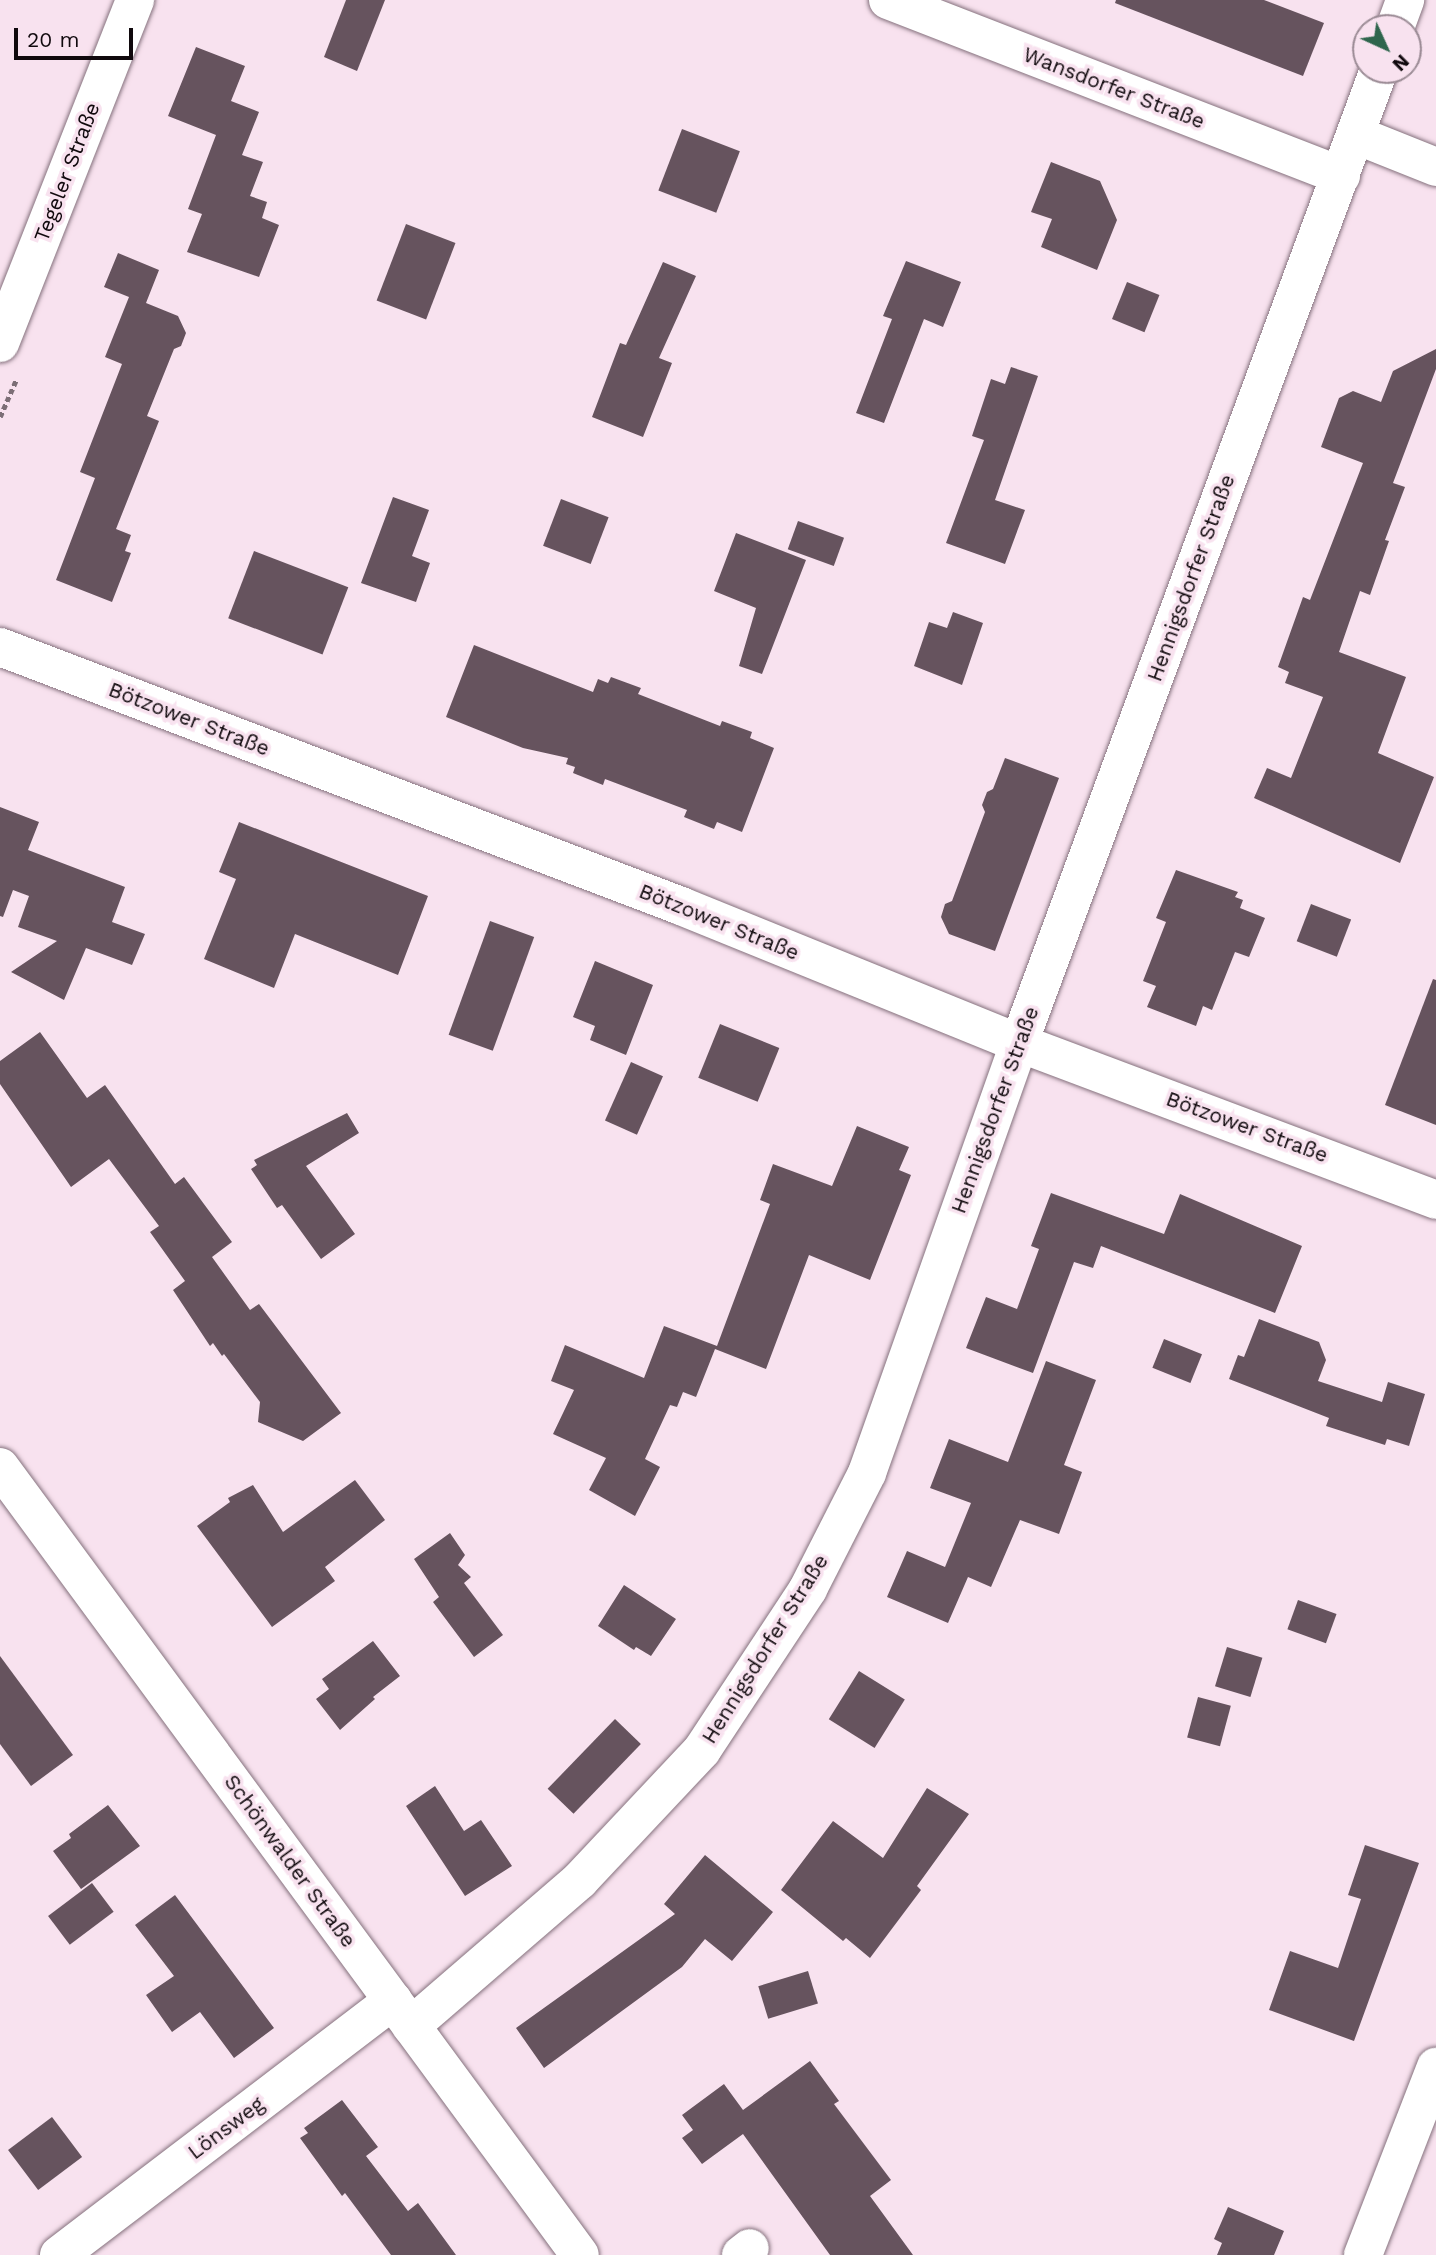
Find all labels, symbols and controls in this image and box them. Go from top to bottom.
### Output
scale bar [18,14,136,58]
north arrow [1352,14,1422,84]
text: 20 m [27,27,79,52]
street label: Wansdorfer Straße [1019,42,1209,134]
text: N [1388,50,1414,76]
street label: Tegeler Straße [29,99,105,245]
street label: Hennigsdorfer Straße [1142,471,1240,685]
street label: Bötzower Straße [105,677,273,761]
street label: Bötzower Straße [635,878,803,966]
street label: Hennigsdorfer Straße [946,1003,1044,1217]
street label: Bötzower Straße [1162,1086,1332,1168]
street label: Hennigsdorfer Straße [696,1550,834,1748]
street label: Schönwalder Straße [219,1770,361,1952]
street label: Lönsweg [183,2091,269,2165]

